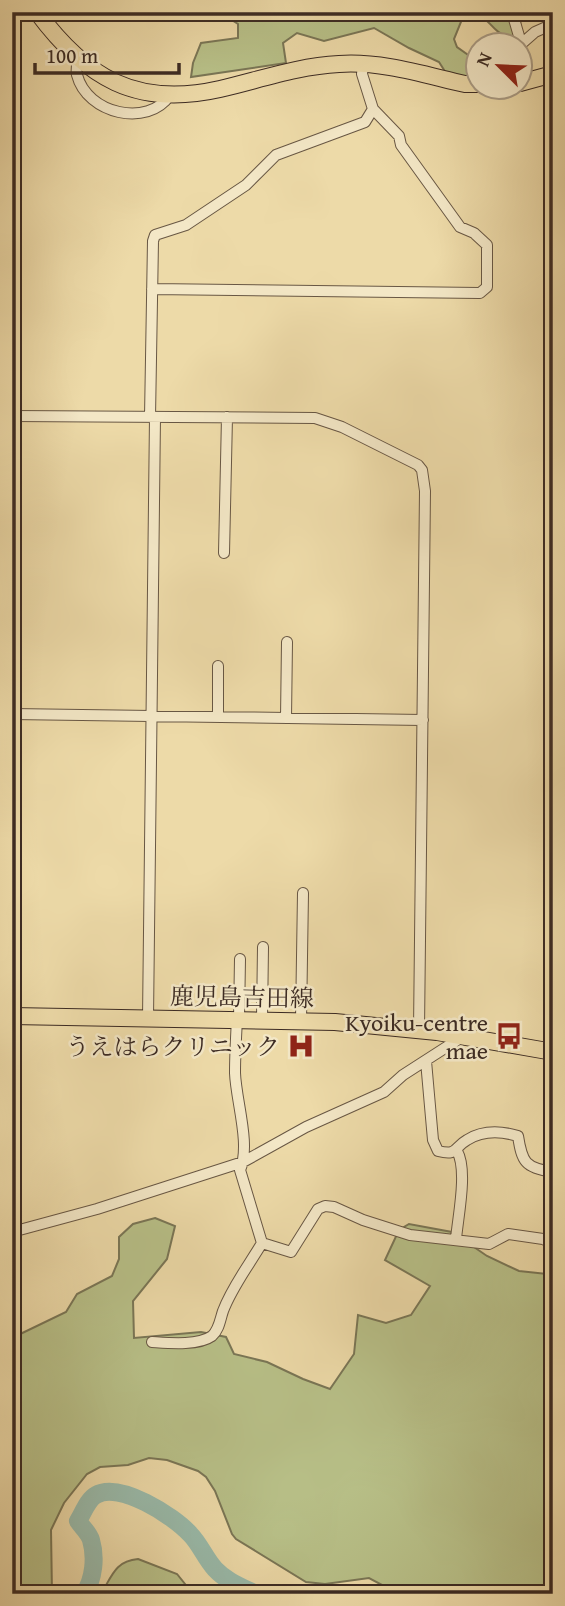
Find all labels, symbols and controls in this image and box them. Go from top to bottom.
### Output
scale bar [35,32,178,76]
north arrow [463,32,534,102]
text: 100 m [46,40,98,71]
text: N [468,47,499,71]
street label: 鹿児島吉田線 [170,978,314,1016]
place label: Kyoiku-centre mae [345,1005,488,1068]
bus stop icon: Kyoiku-centre mae [494,1021,524,1051]
place label: うえはらクリニック [65,1029,280,1064]
hospital icon: うえはらクリニック [286,1031,316,1061]

